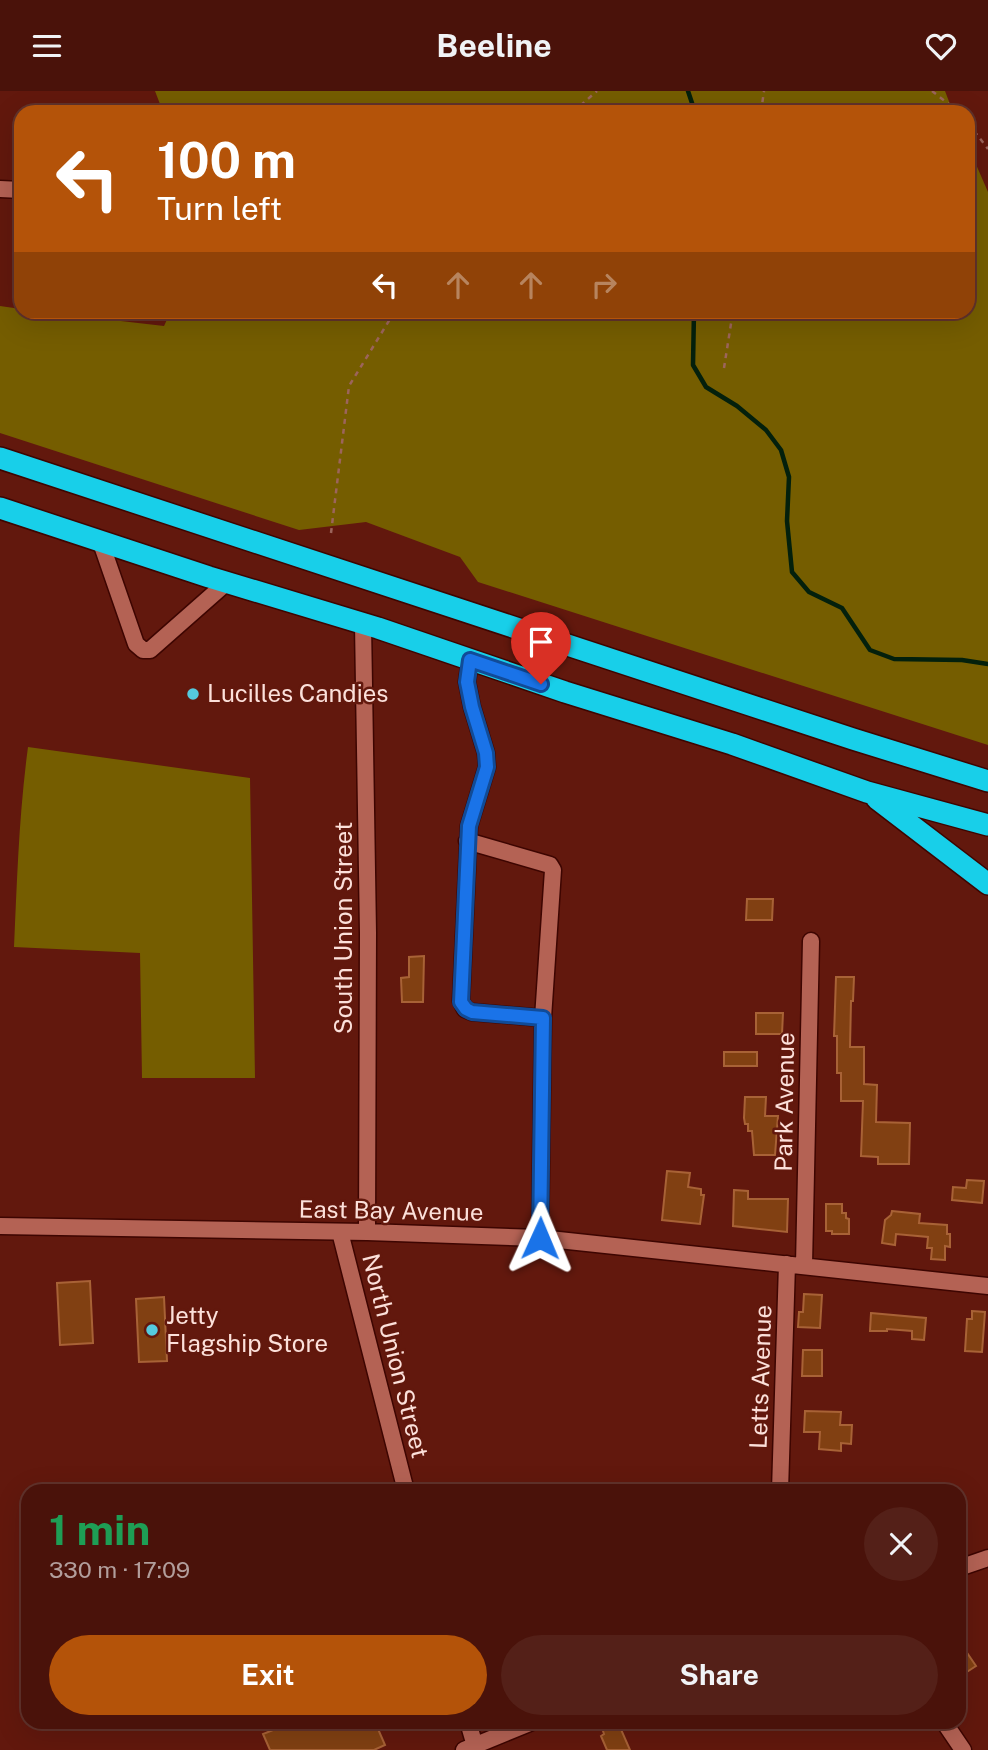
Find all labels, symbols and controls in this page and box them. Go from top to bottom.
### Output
icon: menu [28,27,66,65]
text: Beeline [436,27,552,64]
icon: heart [922,27,960,65]
text: 100 m [157,131,296,189]
icon: left [42,133,133,224]
text: Turn left [157,190,282,227]
icon: left [366,266,404,304]
icon: ahead [439,266,477,304]
icon: ahead [512,266,550,304]
icon: right [585,266,623,304]
pin [511,612,571,684]
icon: arrive [522,623,560,661]
place label: Lucilles Candies [207,679,388,707]
marker: Lucilles Candies [185,686,201,702]
street label: South Union Street [329,822,357,1034]
street label: Park Avenue [769,1032,799,1172]
street label: East Bay Avenue [298,1194,484,1226]
position arrow [503,1201,577,1275]
street label: North Union Street [357,1251,435,1461]
place label: Jetty Flagship Store [166,1301,328,1357]
street label: Letts Avenue [743,1304,777,1450]
marker: Jetty Flagship Store [144,1322,160,1338]
text: 1 min [49,1505,150,1554]
button: close [864,1507,938,1581]
text: 330 m · 17:09 [49,1556,190,1583]
button: Exit [49,1635,487,1715]
button: Share [501,1635,938,1715]

